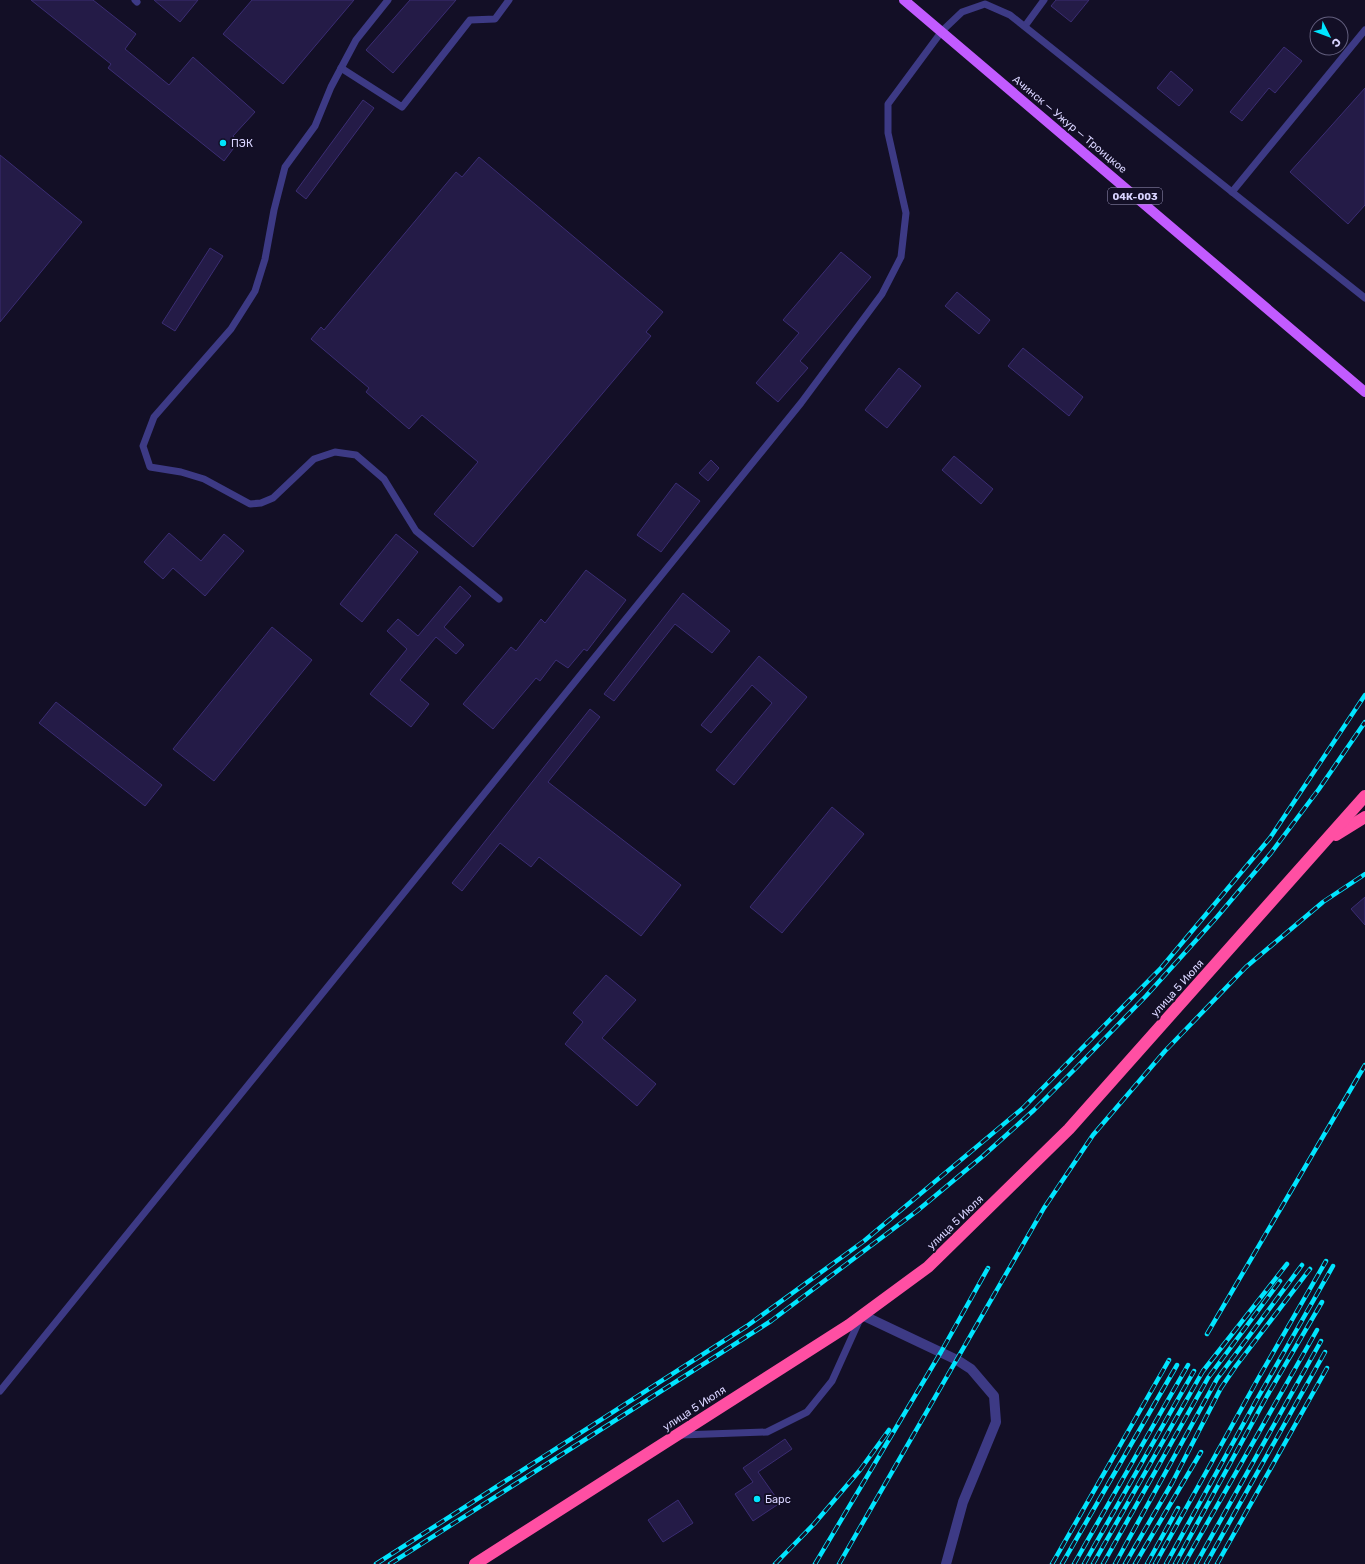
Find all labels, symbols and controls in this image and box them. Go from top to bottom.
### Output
north arrow [1309,16,1349,56]
text: С [1328,35,1343,50]
street label: Ачинск — Ужур — Троицкое [1010,73,1129,176]
place label: ПЭК [231,137,253,150]
marker: ПЭК [218,138,228,148]
road number: 04К-003 [1108,188,1162,204]
street label: улица 5 Июля [1148,957,1207,1020]
street label: улица 5 Июля [925,1192,986,1252]
street label: улица 5 Июля [660,1383,728,1434]
place label: Барс [765,1493,791,1506]
marker: Барс [752,1494,762,1504]

